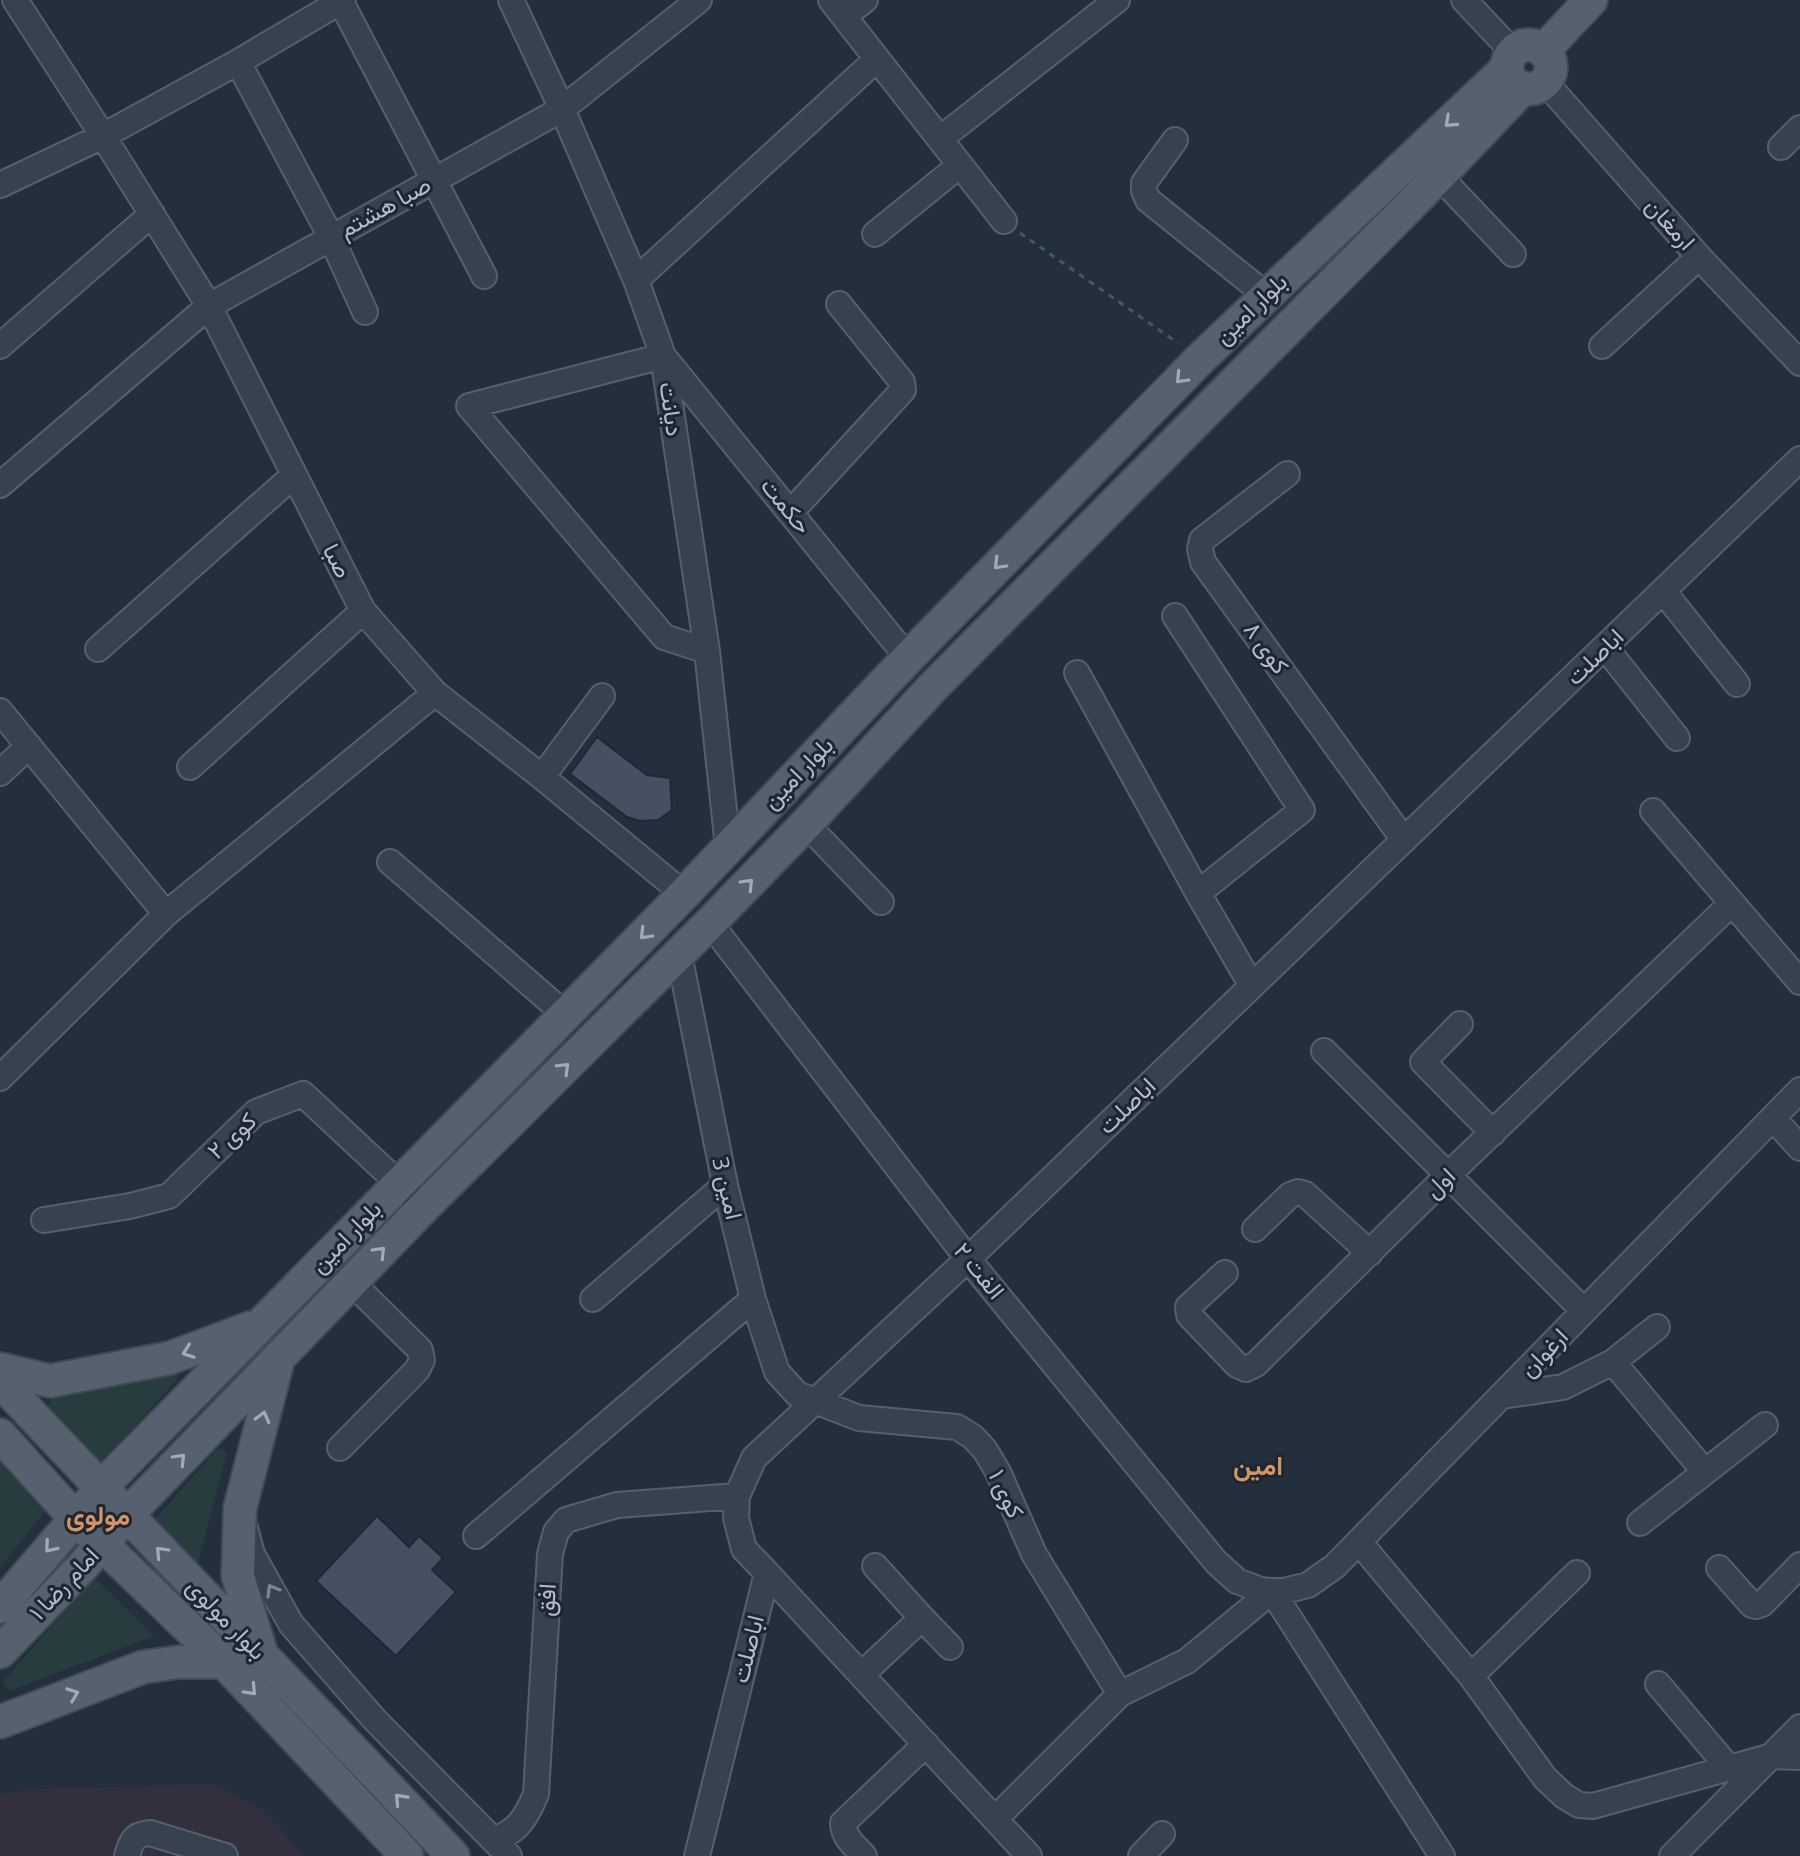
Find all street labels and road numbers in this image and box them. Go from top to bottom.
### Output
street label: صبا هشتم [332,166,437,246]
street label: ارمغان [1637,189,1705,258]
street label: بلوار امین [1206,264,1295,352]
street label: دیانت [650,379,694,438]
street label: حکمت [753,469,821,542]
street label: صبا [314,537,362,584]
street label: کوی ۸ [1235,613,1298,681]
street label: اباصلت [1557,619,1632,693]
street label: بلوار امین [753,728,841,817]
street label: اباصلت [1089,1068,1164,1142]
street label: کوی ۲ [198,1103,264,1167]
street label: امین 3 [703,1153,753,1223]
street label: اول [1415,1158,1463,1206]
street label: بلوار امین [301,1192,389,1281]
street label: الفت ۲ [945,1234,1014,1307]
street label: ارغوان [1511,1319,1576,1385]
street label: کوی ۱ [980,1463,1034,1524]
street label: امام رضا ۱ [20,1538,107,1628]
street label: بلوار مولوی [178,1569,275,1668]
street label: افق [527,1583,565,1617]
street label: اباصلت [721,1611,773,1687]

